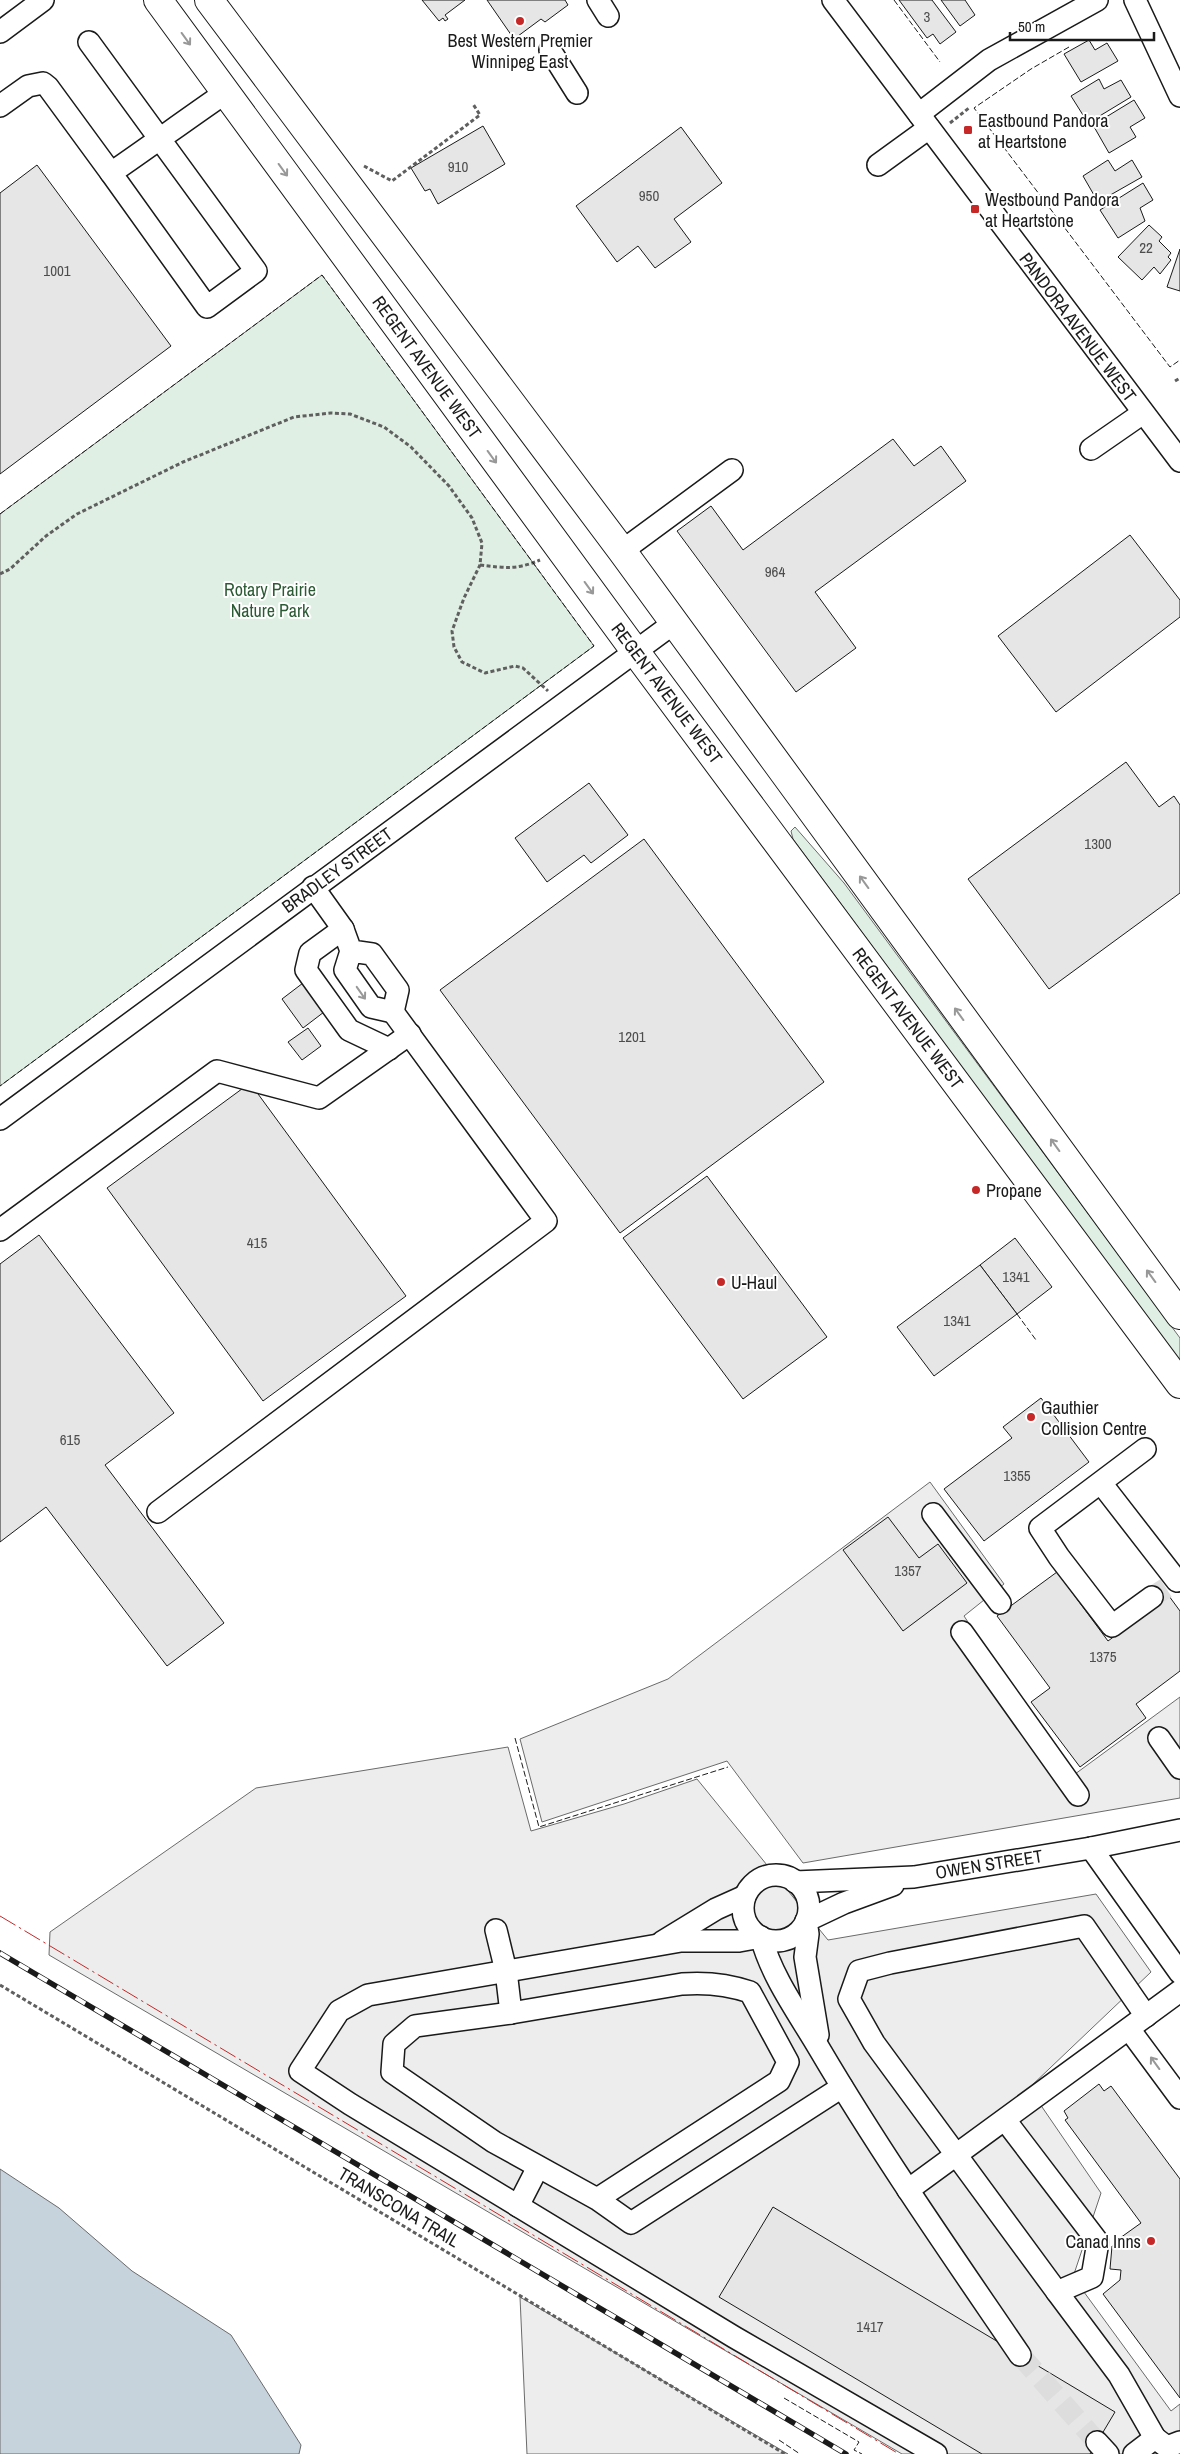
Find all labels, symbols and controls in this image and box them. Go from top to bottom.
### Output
house number: 3 [924,6,931,27]
scale bar [1010,10,1154,42]
marker: Best Western Premier Winnipeg East [514,15,526,27]
text: 50 m [1018,16,1045,37]
place label: Best Western Premier Winnipeg East [448,28,593,74]
one-way arrow [181,32,192,45]
place label: Eastbound Pandora at Heartstone [978,108,1108,154]
marker: Eastbound Pandora at Heartstone [962,124,974,136]
house number: 910 [448,156,468,177]
one-way arrow [277,163,288,176]
house number: 950 [639,185,659,206]
place label: Westbound Pandora at Heartstone [985,187,1119,233]
marker: Westbound Pandora at Heartstone [969,203,981,215]
house number: 22 [1139,237,1153,258]
street label: PANDORA AVENUE WEST [1014,247,1142,407]
house number: 1001 [43,260,71,281]
street label: REGENT AVENUE WEST [367,291,487,443]
one-way arrow [487,450,498,463]
house number: 964 [765,561,785,582]
park label: Rotary Prairie Nature Park [224,577,316,623]
one-way arrow [583,581,594,594]
street label: REGENT AVENUE WEST [606,617,728,769]
street label: BRADLEY STREET [277,821,397,919]
house number: 1300 [1084,833,1112,854]
one-way arrow [858,876,869,890]
street label: REGENT AVENUE WEST [847,942,969,1094]
one-way arrow [356,986,366,1000]
one-way arrow [954,1008,965,1021]
house number: 1201 [618,1026,646,1047]
one-way arrow [1050,1138,1060,1152]
place label: Propane [986,1178,1042,1203]
marker: Propane [970,1184,982,1196]
house number: 415 [247,1232,267,1253]
house number: 1341 [1002,1266,1030,1287]
one-way arrow [1146,1269,1156,1283]
place label: U-Haul [731,1270,777,1295]
marker: U-Haul [715,1276,727,1288]
house number: 1341 [943,1310,971,1331]
place label: Gauthier Collision Centre [1041,1395,1147,1441]
marker: Gauthier Collision Centre [1025,1411,1037,1423]
house number: 615 [60,1429,80,1450]
house number: 1355 [1003,1465,1031,1486]
house number: 1357 [894,1560,922,1581]
house number: 1375 [1089,1646,1117,1667]
street label: OWEN STREET [934,1843,1044,1885]
one-way arrow [1149,2057,1160,2070]
street label: TRANSCONA TRAIL [334,2161,464,2253]
place label: Canad Inns [1066,2229,1141,2254]
marker: Canad Inns [1145,2235,1157,2247]
house number: 1417 [856,2316,884,2337]

